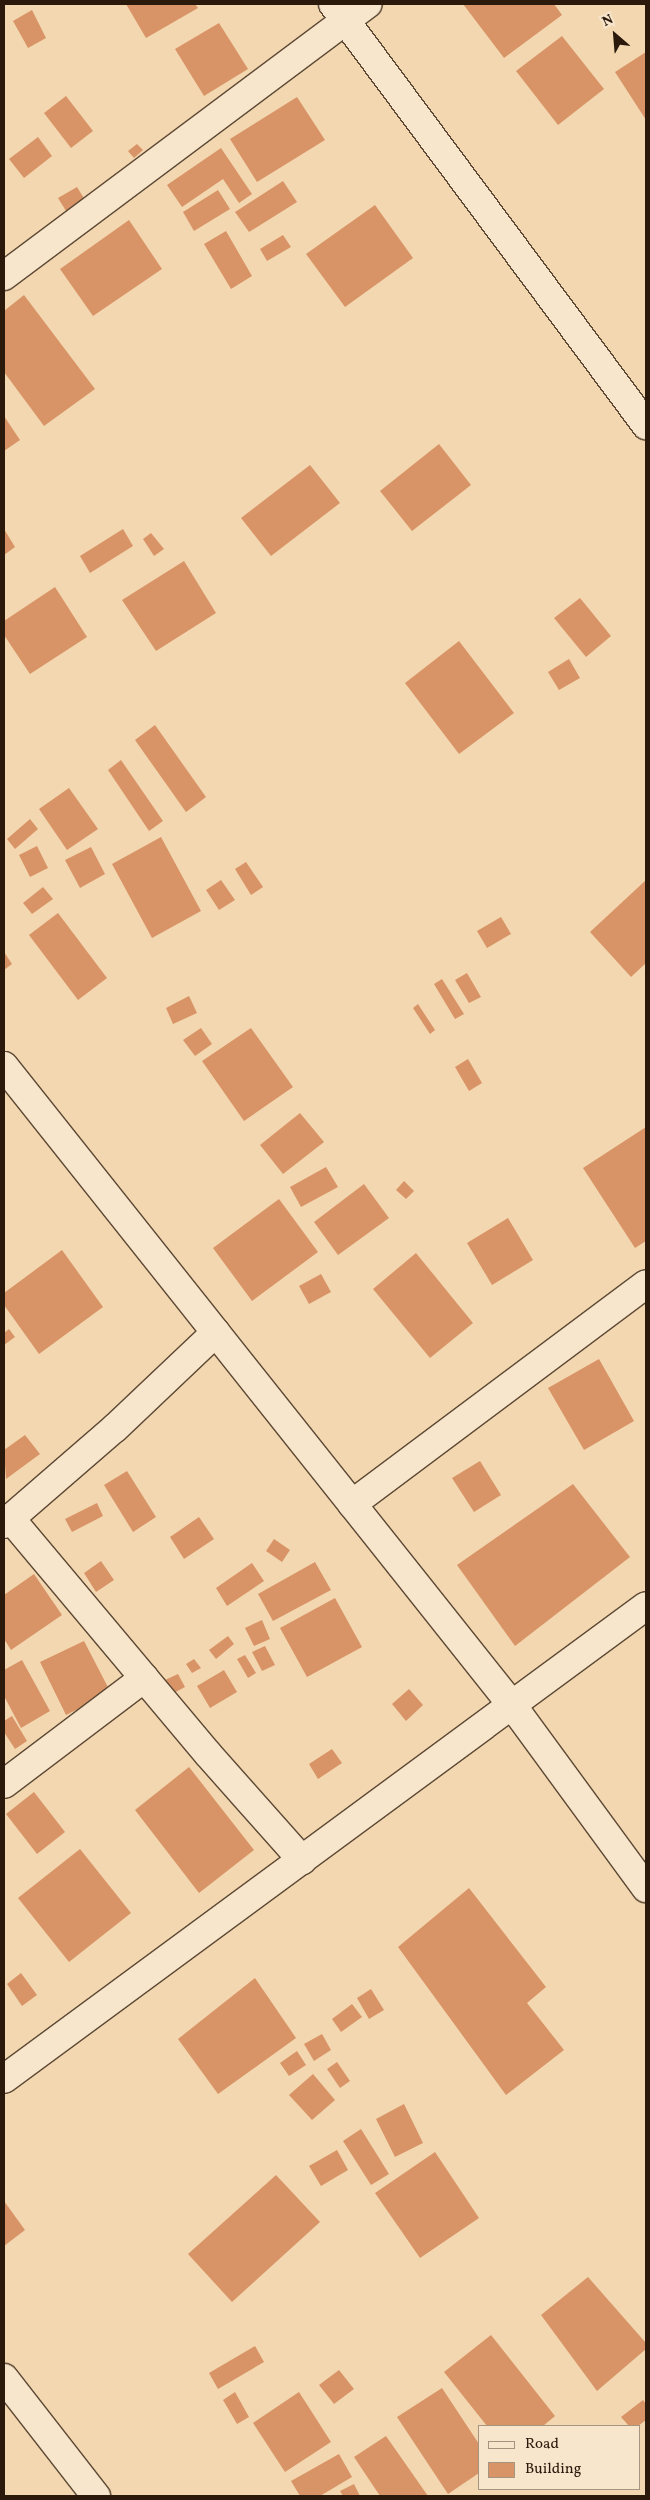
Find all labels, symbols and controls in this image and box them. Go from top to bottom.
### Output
north arrow [590,10,640,60]
text: N [599,10,617,32]
legend [478,2425,640,2490]
text: Road [525,2434,559,2455]
text: Building [525,2459,581,2480]

